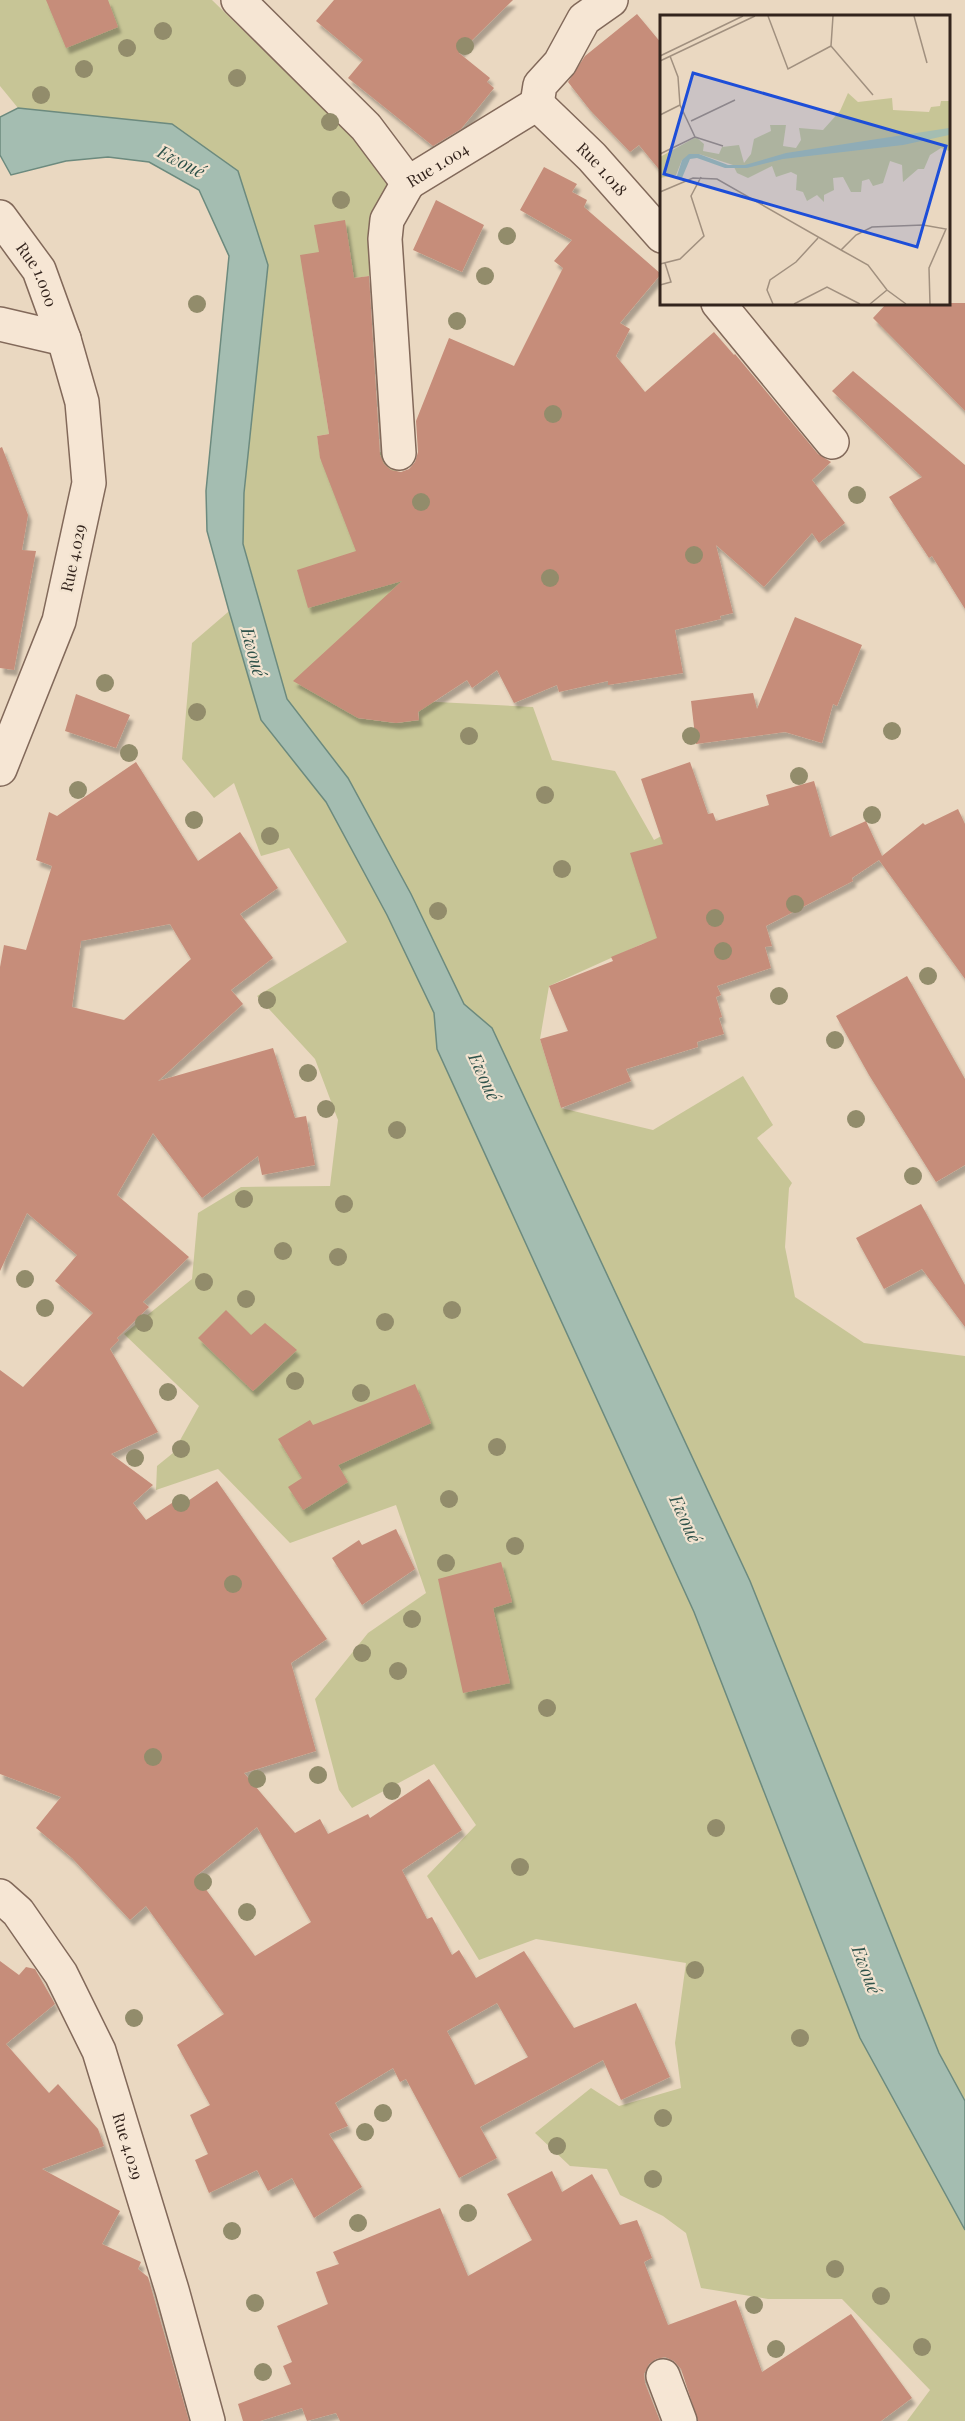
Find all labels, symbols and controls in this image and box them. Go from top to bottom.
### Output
inset map [660,15,950,304]
street label: Rue 1.004 [402,137,472,191]
street label: Rue 1.018 [573,137,632,200]
water label: Ewoué [153,139,210,184]
street label: Rue 1.000 [12,238,62,310]
street label: Rue 4.029 [55,522,90,594]
water label: Ewoué [236,624,272,680]
water label: Ewoué [463,1048,507,1105]
water label: Ewoué [664,1490,708,1547]
water label: Ewoué [846,1941,888,1998]
street label: Rue 4.029 [108,2110,149,2182]

